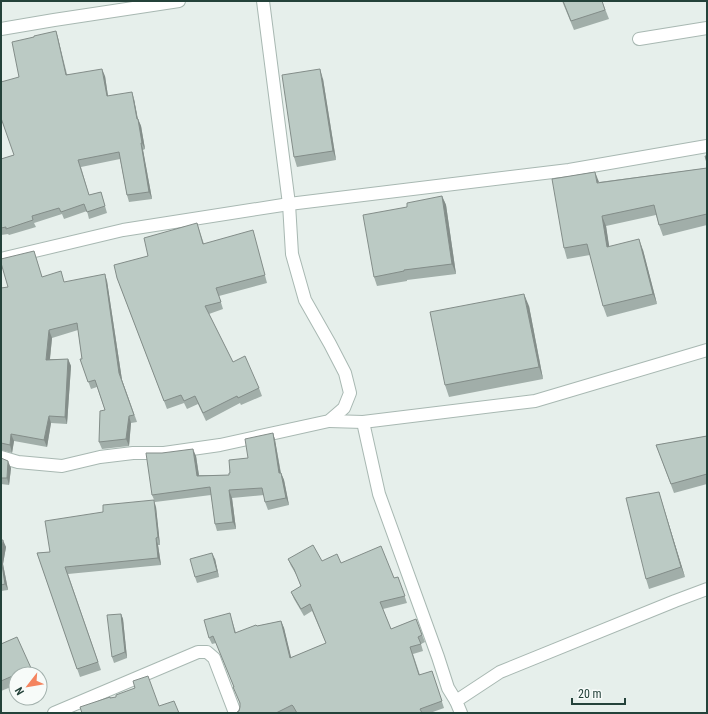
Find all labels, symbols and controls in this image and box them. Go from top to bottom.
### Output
north arrow [8,666,48,706]
scale bar [572,680,625,706]
text: N [12,684,27,697]
text: 20 m [578,687,602,701]

